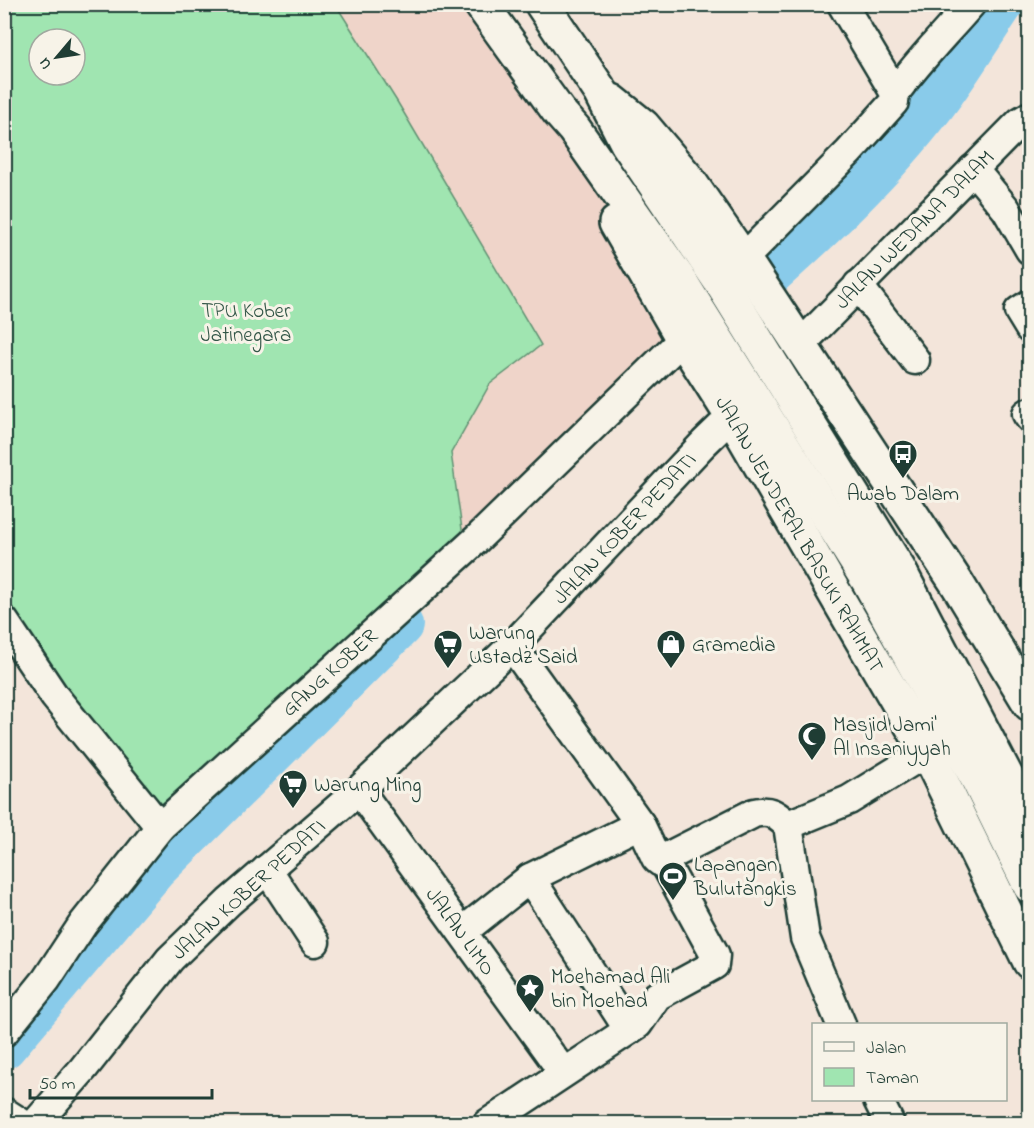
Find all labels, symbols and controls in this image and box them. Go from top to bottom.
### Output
north arrow [27,27,87,87]
text: U [33,53,59,74]
street label: JALAN WEDANA DALAM [829,144,1002,317]
park label: TPU Kober Jatinegara [201,297,291,353]
street label: JALAN JENDERAL BASUKI RAHMAT [707,391,890,679]
bus stop icon: Awab Dalam [887,438,919,480]
street label: JALAN KOBER PEDATI [547,447,704,612]
place label: Awab Dalam [847,480,959,510]
place label: Warung Ustadz Said [469,619,578,673]
street label: GANG KOBER [276,622,385,725]
supermarket icon: Warung Ustadz Said [432,628,464,670]
shop icon: Gramedia [655,628,687,670]
place label: Gramedia [692,631,776,661]
place label: Masjid Jami' Al Insaniyyah [833,711,951,767]
mosque icon: Masjid Jami' Al Insaniyyah [796,720,828,762]
supermarket icon: Warung Ming [277,768,309,810]
place label: Warung Ming [314,771,421,803]
street label: JALAN KOBER PEDATI [166,813,333,968]
place label: Lapangan Bulutangkis [693,851,797,907]
sports icon: Lapangan Bulutangkis [657,860,689,902]
street label: JALAN LIMO [417,882,502,982]
place label: Moehamad Ali bin Moehad [551,963,670,1017]
place icon: Moehamad Ali bin Moehad [514,972,546,1014]
legend [812,1023,1007,1101]
text: Jalan [866,1036,906,1062]
scale bar [30,1062,212,1100]
text: Taman [866,1066,919,1092]
text: 50 m [39,1072,76,1098]

